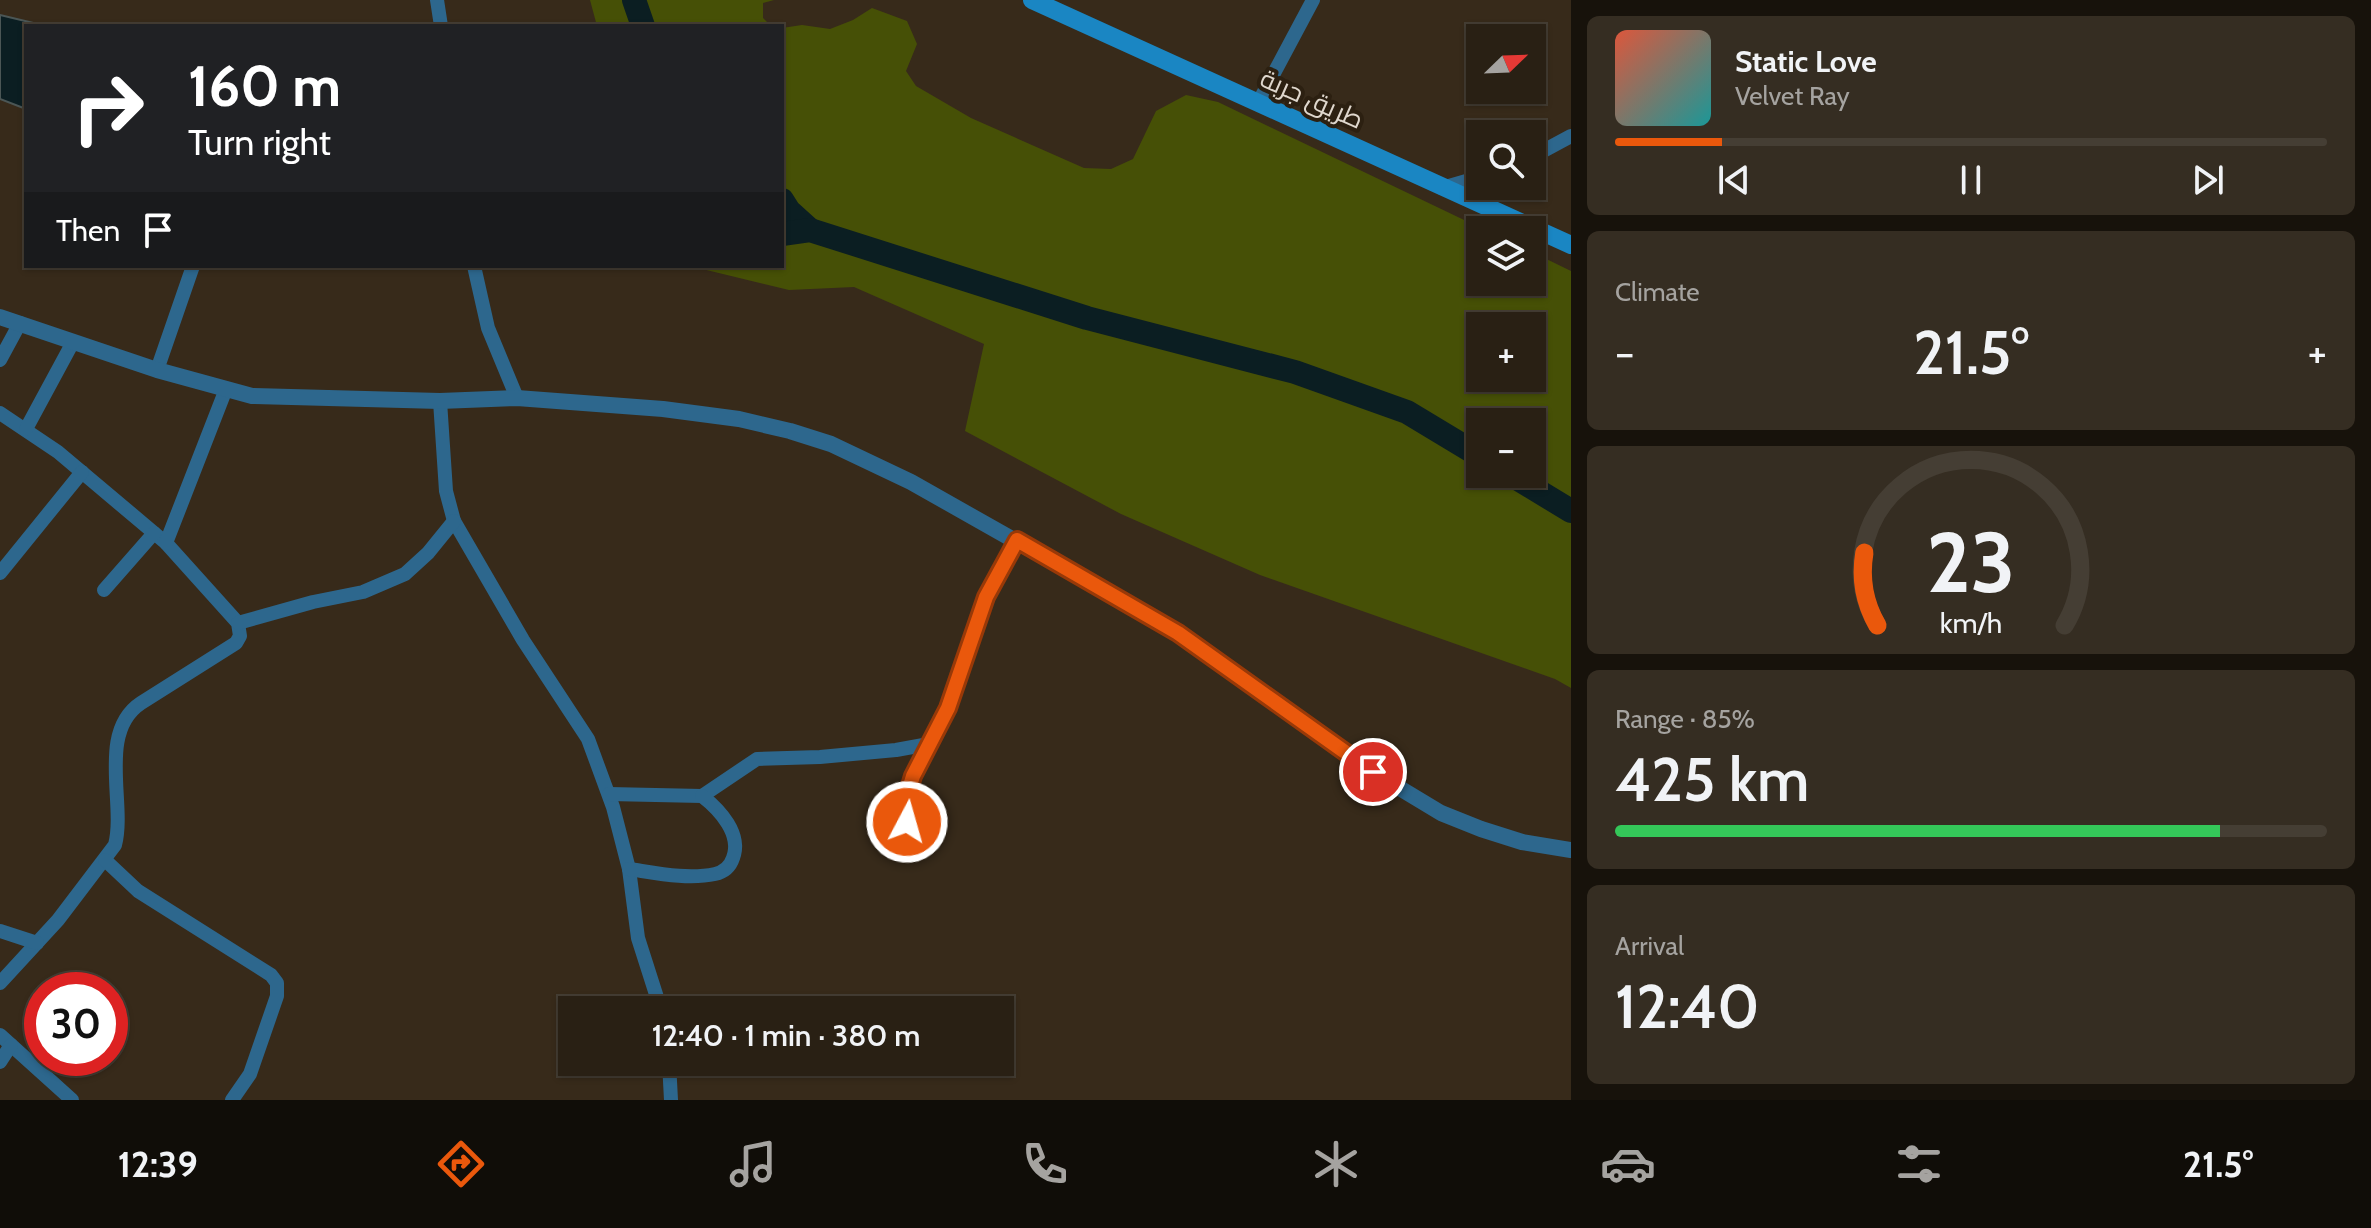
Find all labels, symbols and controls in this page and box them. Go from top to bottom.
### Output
north arrow [1466,24,1546,104]
map controls [1466,24,1546,488]
text: Static Love [1735,43,1877,80]
text: 160 m [188,52,341,120]
icon: right [56,56,160,160]
street label: طريق جربة [1255,62,1369,136]
text: Velvet Ray [1735,80,1850,112]
text: Turn right [188,120,331,164]
button: search [1466,120,1546,200]
icon: previous [1712,158,1756,202]
icon: pause [1949,158,1993,202]
icon: next [2186,158,2230,202]
icon: arrive [136,208,180,252]
text: Then [56,212,120,249]
button: layers [1466,216,1546,296]
text: Climate [1615,276,1700,308]
button: + [1466,312,1546,392]
text: 21.5° [1913,316,2029,389]
text: − [1615,326,1634,379]
text: + [2308,326,2327,379]
button: − [1466,408,1546,488]
text: 23 [1927,512,2015,613]
text: km/h [1940,605,2002,640]
text: Range · 85% [1615,703,1755,735]
pin [1339,738,1407,806]
text: 425 km [1615,743,1809,816]
icon: arrive [1351,750,1395,794]
position arrow [865,780,949,864]
text: Arrival [1615,930,1684,962]
text: 12:40 [1615,970,1759,1043]
speed limit sign: 30 [24,972,128,1076]
text: 12:40 · 1 min · 380 m [652,1017,920,1054]
icon: directions [433,1136,489,1192]
icon: music [725,1136,781,1192]
icon: phone [1017,1136,1073,1192]
icon: climate [1308,1136,1364,1192]
icon: car [1600,1136,1656,1192]
icon: filters [1891,1136,1947,1192]
text: 12:39 [118,1142,198,1186]
text: 21.5° [2183,1142,2253,1186]

